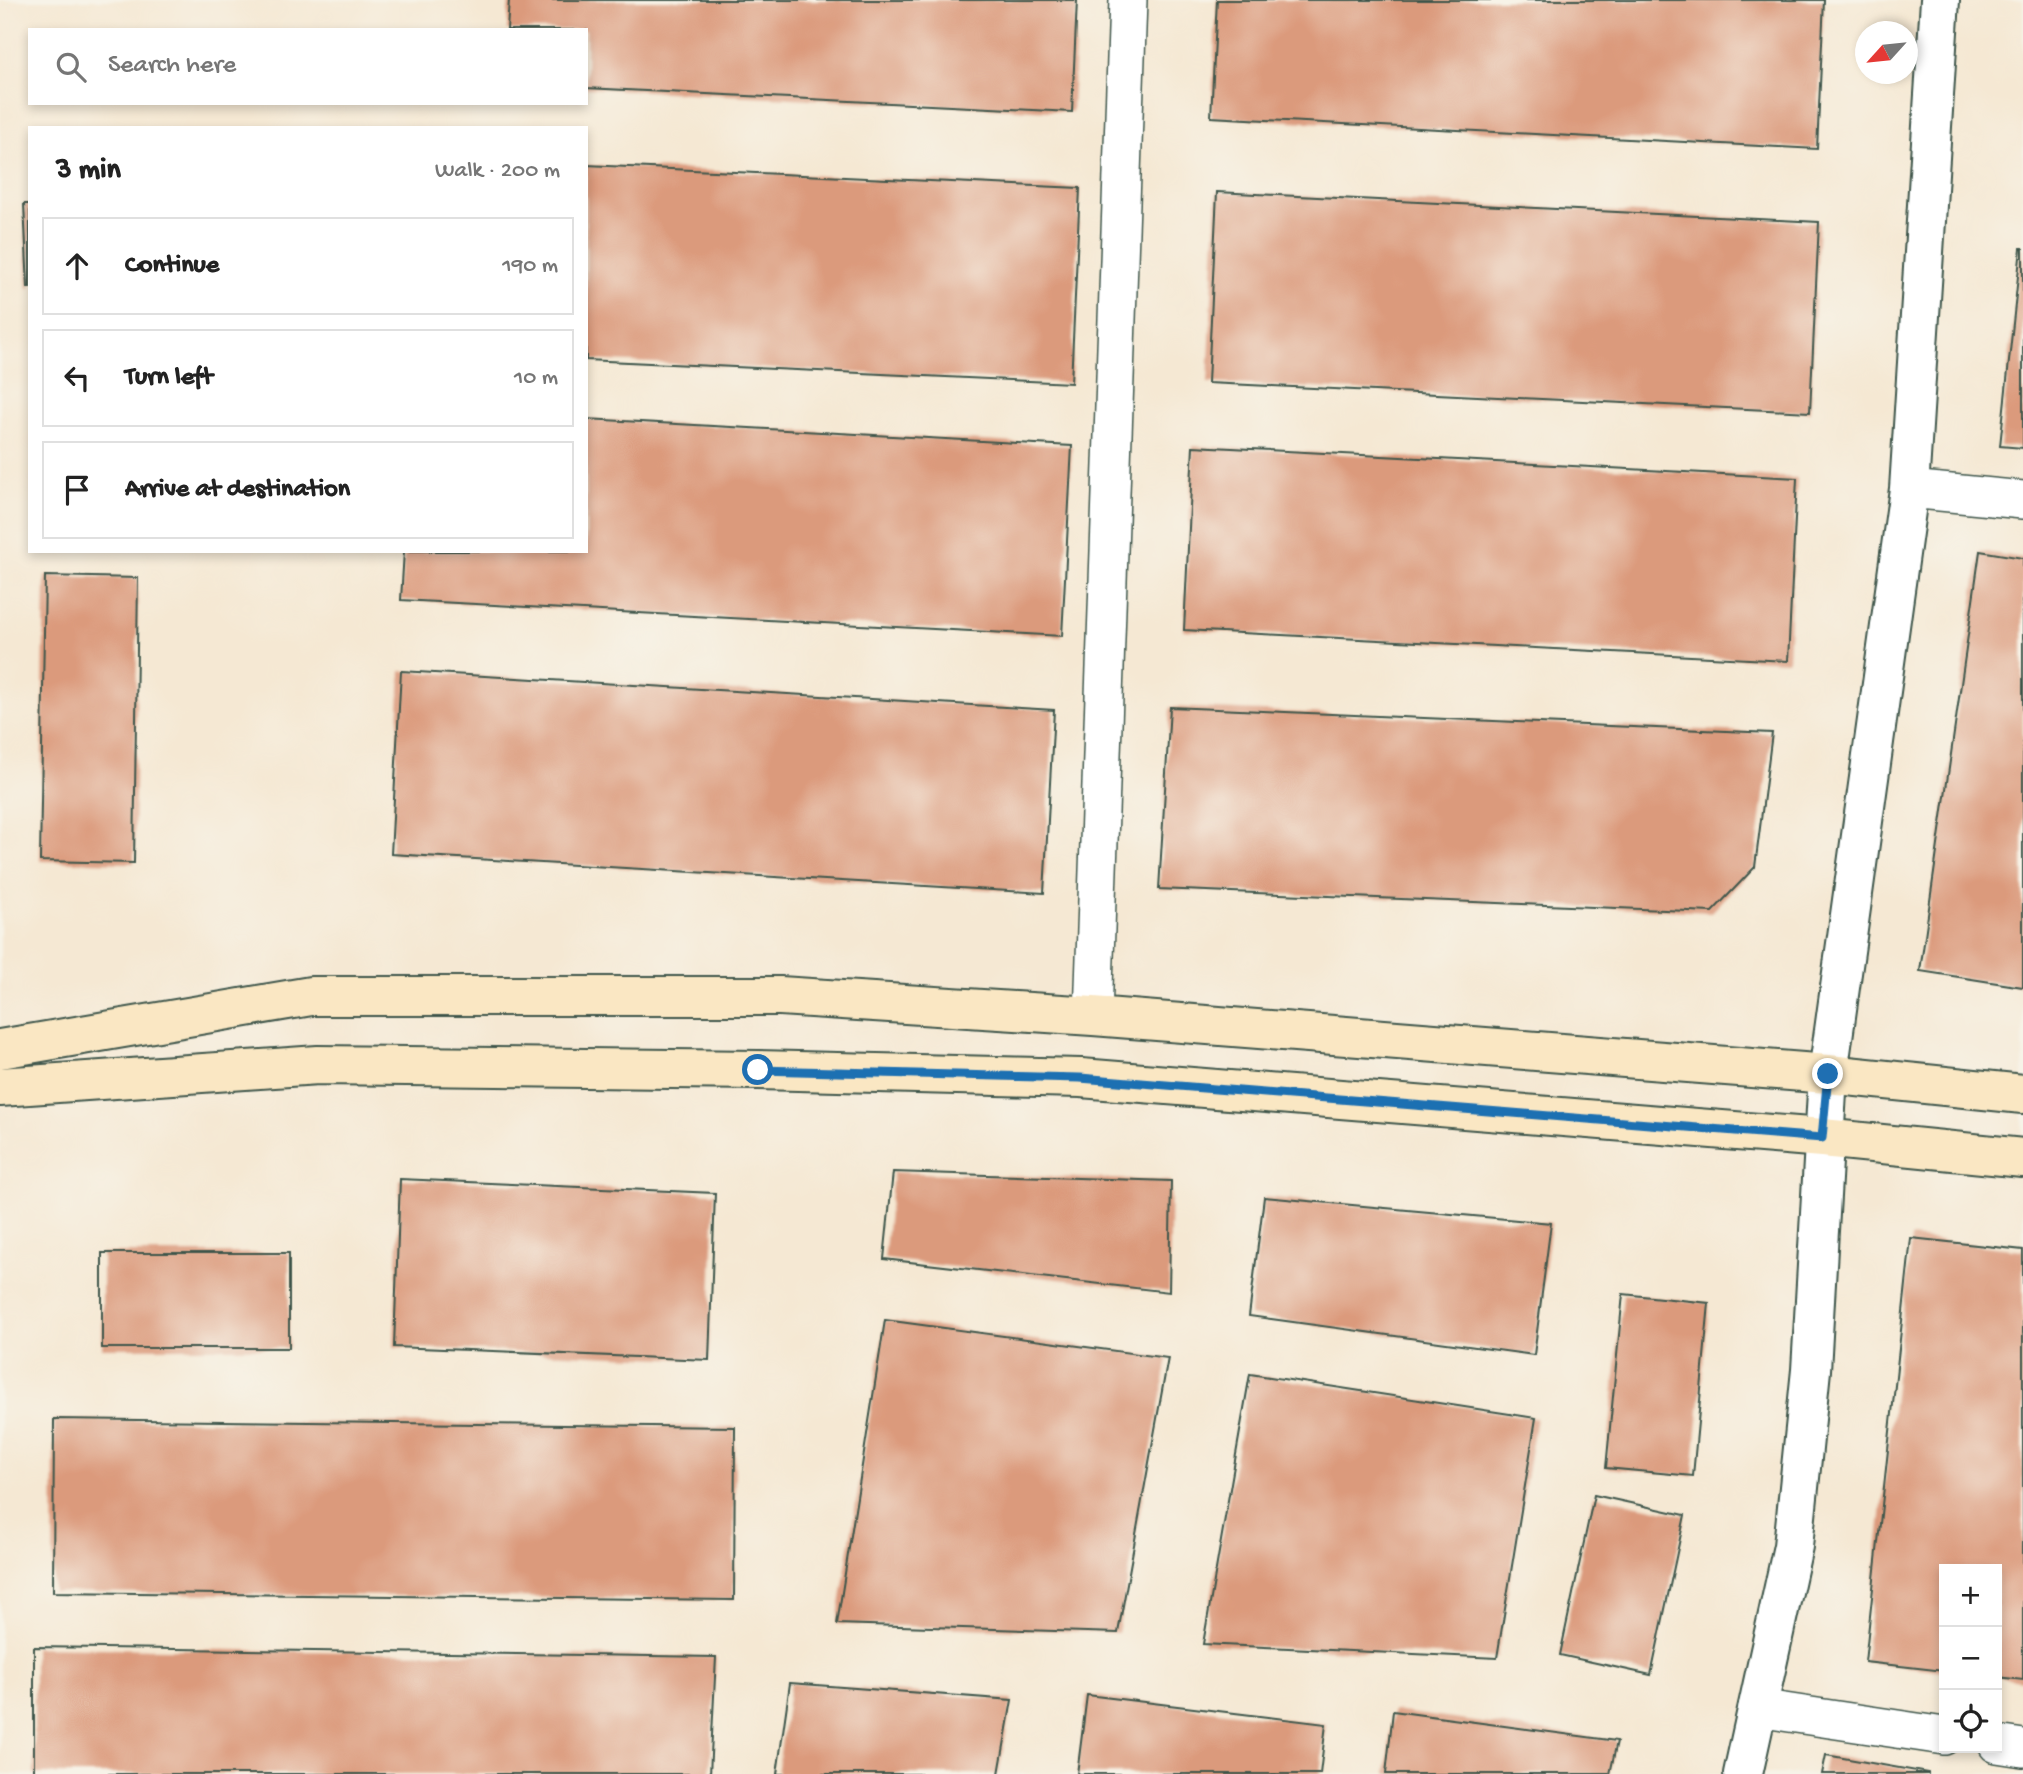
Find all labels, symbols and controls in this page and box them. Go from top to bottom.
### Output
north arrow [1855,21,1918,84]
search box [28,28,588,105]
icon: search [52,48,90,86]
text: Search here [108,51,236,82]
text: 3 min [56,154,121,189]
text: Walk · 200 m [435,158,560,185]
icon: ahead [58,247,96,285]
text: Continue [125,251,219,282]
text: 190 m [502,253,558,280]
icon: left [58,359,96,397]
text: Turn left [125,363,213,394]
text: 10 m [514,365,558,392]
icon: arrive [58,471,96,509]
text: Arrive at destination [125,475,350,506]
route start [742,1054,773,1085]
route end [1812,1058,1843,1089]
map controls [1939,1564,2002,1753]
button: + [1939,1564,2002,1627]
button: − [1939,1627,2002,1690]
button: locate [1939,1690,2002,1753]

